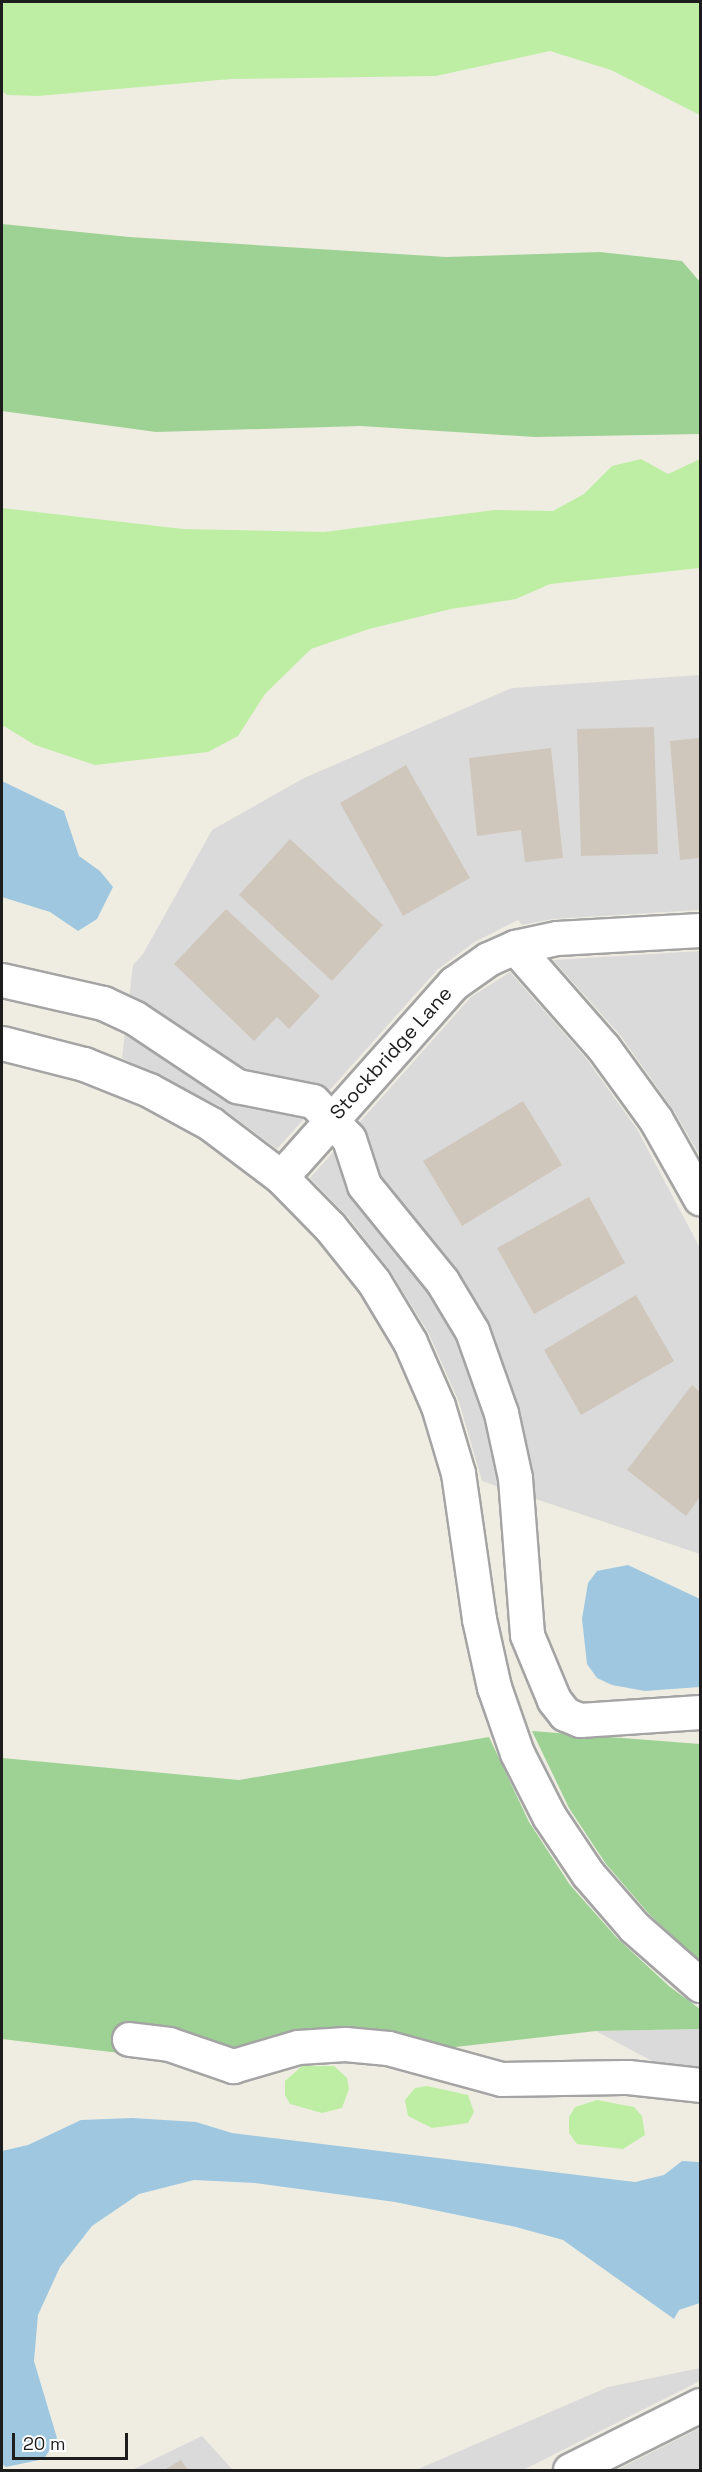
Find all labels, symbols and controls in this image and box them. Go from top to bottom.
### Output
street label: Stockbridge Lane [325,982,457,1124]
scale bar [15,2421,130,2459]
text: 20 m [23,2432,66,2455]

